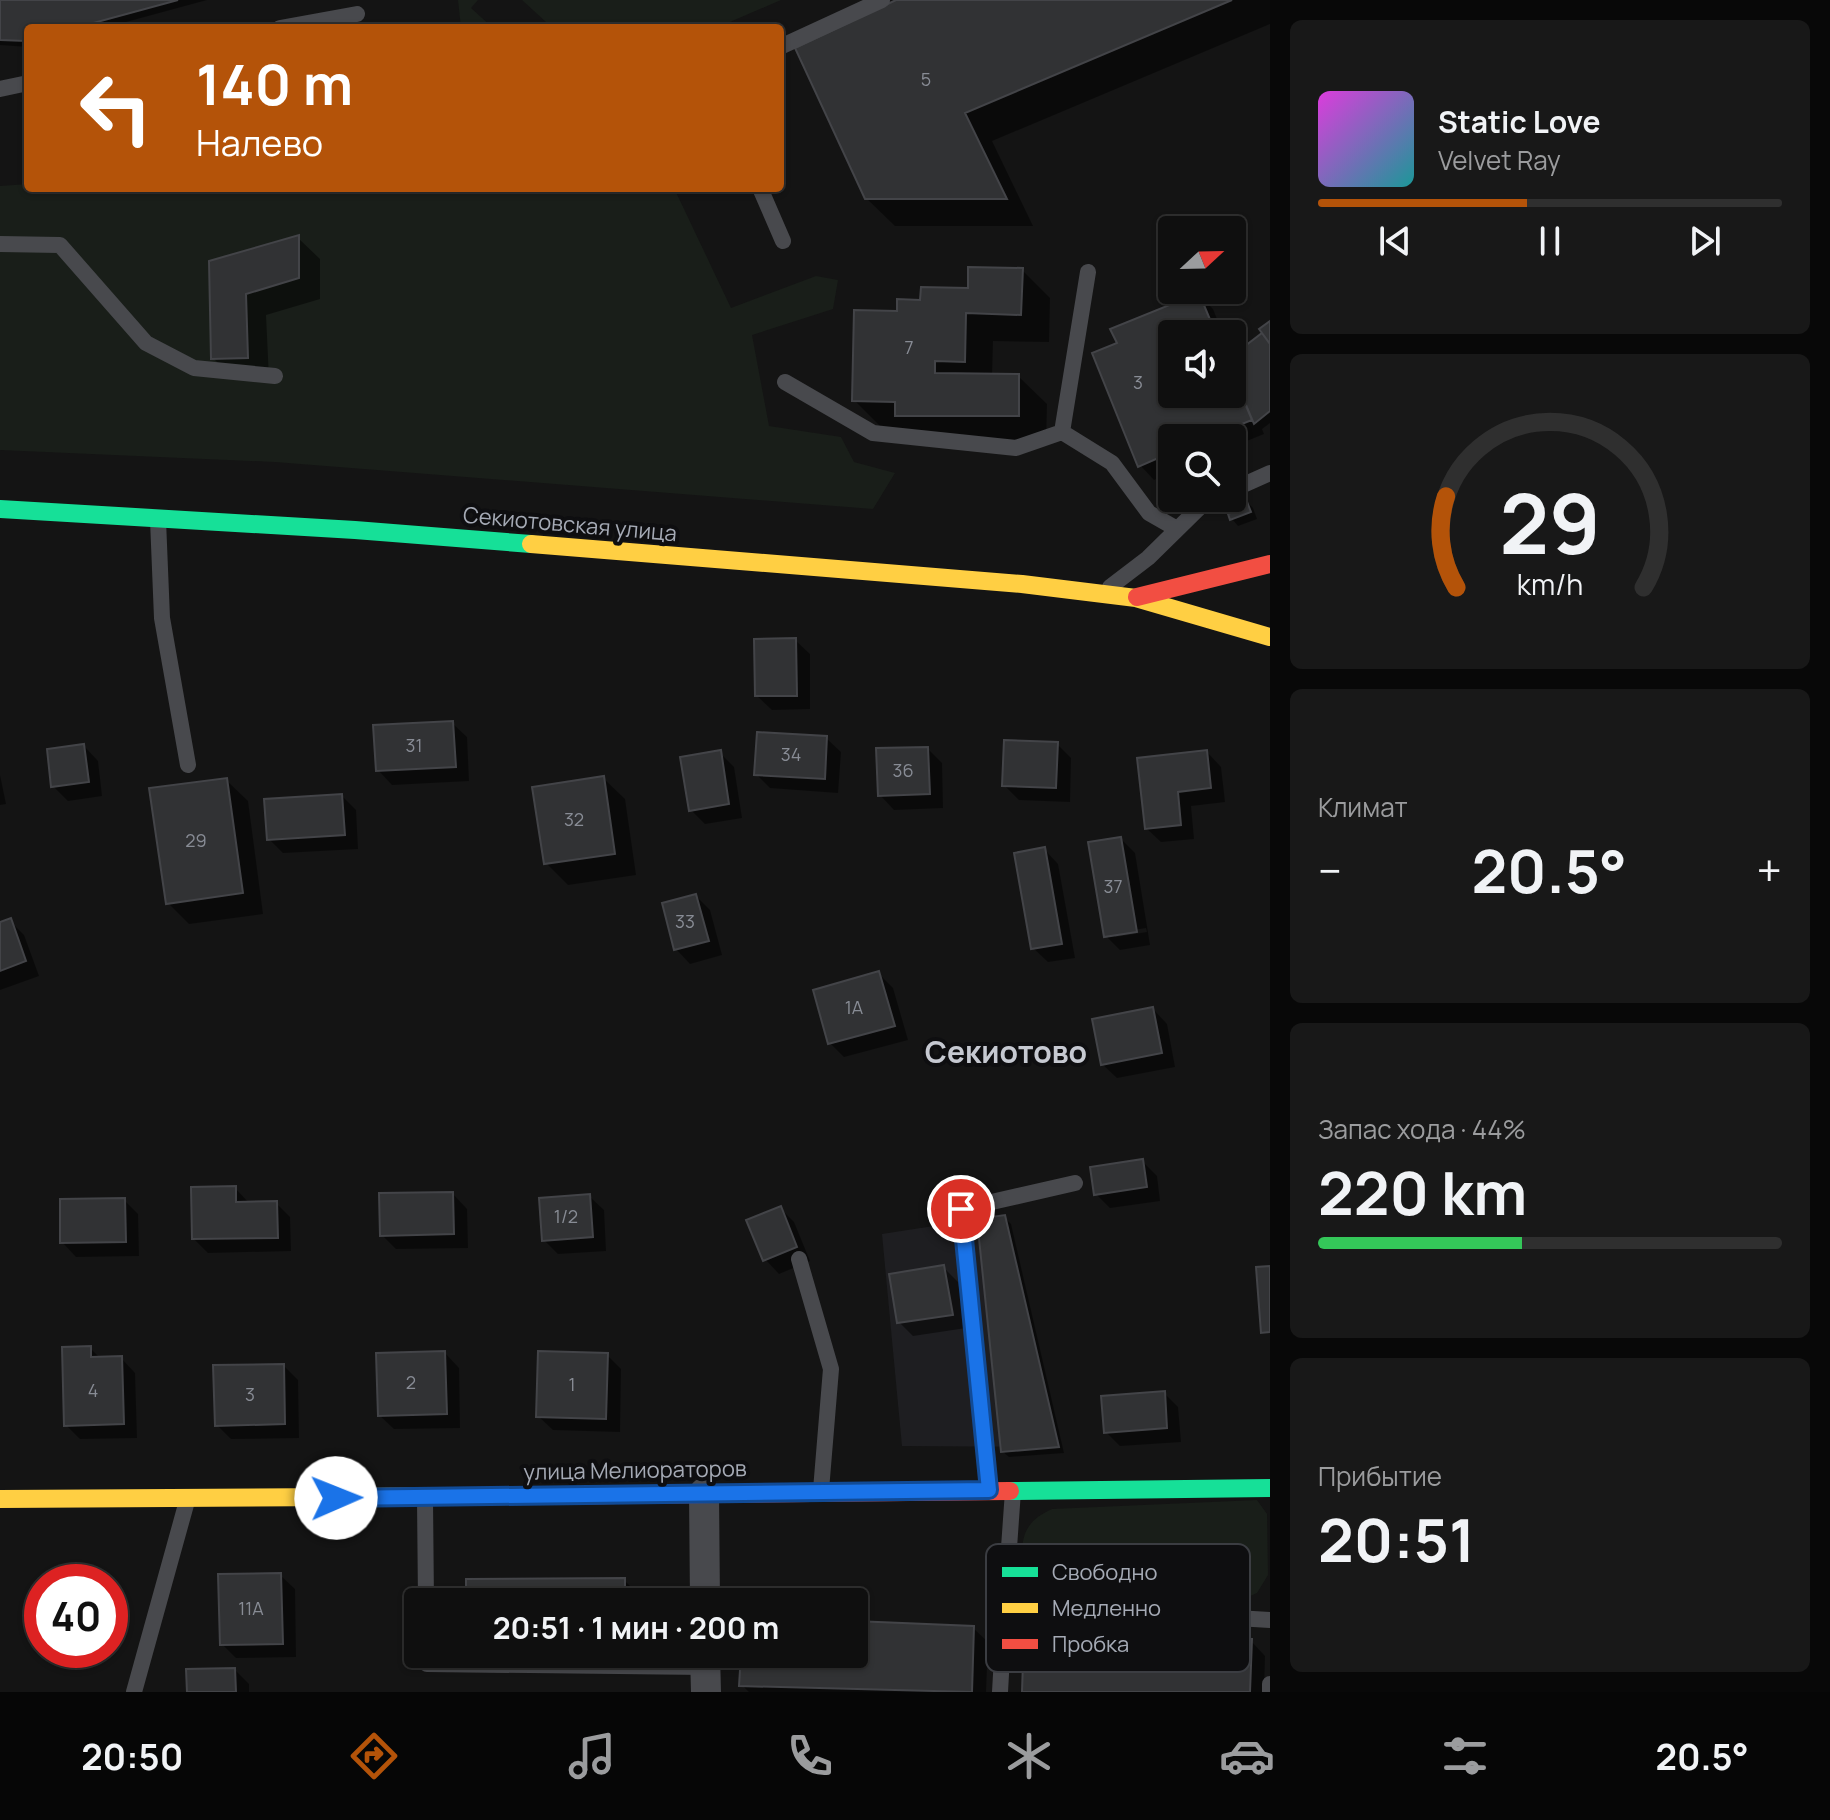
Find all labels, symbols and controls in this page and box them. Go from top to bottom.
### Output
text: 140 m [196,45,353,122]
icon: left [64,56,168,160]
house number: 5 [921,67,931,91]
text: Static Love [1438,101,1601,142]
text: Налево [196,118,323,167]
text: Velvet Ray [1438,142,1561,178]
north arrow [1158,216,1246,304]
map controls [1158,216,1246,512]
icon: previous [1373,219,1417,263]
icon: pause [1528,219,1572,263]
icon: next [1683,219,1727,263]
button: sound [1158,320,1246,408]
house number: 7 [904,335,914,359]
house number: 3 [1133,370,1143,394]
button: search [1158,424,1246,512]
text: 29 [1499,464,1601,578]
street label: Секиотовская улица [462,500,678,548]
text: km/h [1517,565,1583,604]
house number: 31 [406,733,422,757]
house number: 34 [781,742,801,766]
house number: 36 [892,758,914,782]
text: Климат [1318,789,1408,825]
house number: 32 [564,807,584,831]
house number: 29 [185,828,207,852]
text: 20.5° [1471,829,1627,911]
text: − [1318,840,1342,900]
text: + [1757,840,1782,900]
house number: 37 [1104,874,1123,898]
house number: 33 [675,909,695,933]
house number: 1А [845,995,864,1019]
district label: Секиотово [925,1031,1087,1072]
text: Запас хода · 44% [1318,1111,1526,1147]
text: 220 km [1318,1151,1527,1233]
pin [927,1175,995,1243]
icon: arrive [939,1187,983,1231]
house number: 1/2 [554,1204,578,1228]
house number: 2 [406,1370,416,1394]
house number: 1 [568,1372,576,1396]
house number: 4 [88,1378,98,1402]
house number: 3 [245,1382,255,1406]
street label: улица Мелиораторов [523,1453,747,1487]
position arrow [294,1456,378,1540]
text: Прибытие [1318,1458,1442,1494]
text: 20:51 [1318,1498,1475,1580]
legend [986,1544,1250,1672]
text: Свободно [1052,1557,1158,1587]
speed limit sign: 40 [24,1564,128,1668]
text: Медленно [1052,1593,1161,1623]
house number: 11А [238,1596,264,1620]
text: 20:51 · 1 мин · 200 m [493,1607,779,1648]
text: Пробка [1052,1629,1129,1659]
icon: directions [346,1728,402,1784]
icon: music [564,1728,620,1784]
icon: phone [782,1728,838,1784]
icon: climate [1001,1728,1057,1784]
icon: car [1219,1728,1275,1784]
icon: filters [1437,1728,1493,1784]
text: 20:50 [81,1732,183,1781]
text: 20.5° [1655,1732,1749,1781]

